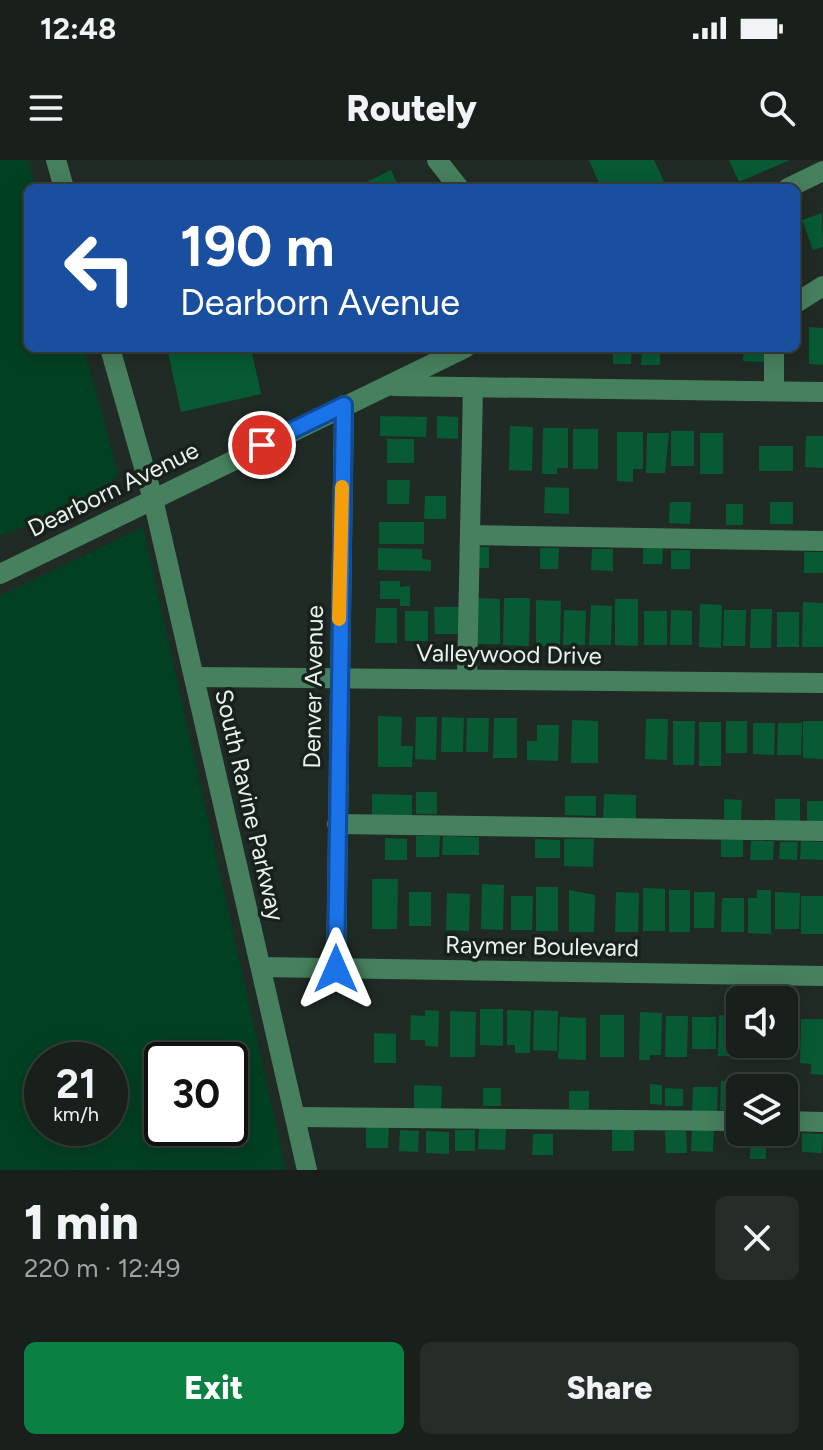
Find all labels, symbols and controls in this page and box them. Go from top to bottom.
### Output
text: 12:48 [40,10,116,47]
icon: menu [24,86,68,130]
icon: search [755,86,799,130]
text: Routely [346,87,477,130]
text: 190 m [180,213,335,280]
icon: left [48,216,152,320]
text: Dearborn Avenue [180,281,460,324]
pin [228,411,296,479]
icon: arrive [240,423,284,467]
street label: Dearborn Avenue [23,435,203,543]
street label: Denver Avenue [297,605,329,769]
street label: Valleywood Drive [416,638,602,670]
street label: South Ravine Parkway [209,686,291,924]
position arrow [294,927,378,1011]
street label: Raymer Boulevard [445,930,639,962]
map controls [726,986,798,1146]
button: sound [726,986,798,1058]
speed limit sign: 30 [144,1042,248,1146]
text: 21 [56,1060,96,1108]
button: layers [726,1074,798,1146]
text: km/h [53,1102,99,1126]
text: 1 min [24,1193,139,1251]
button: close [715,1196,799,1280]
text: 220 m · 12:49 [24,1252,180,1284]
button: Exit [24,1342,404,1434]
button: Share [420,1342,799,1434]

